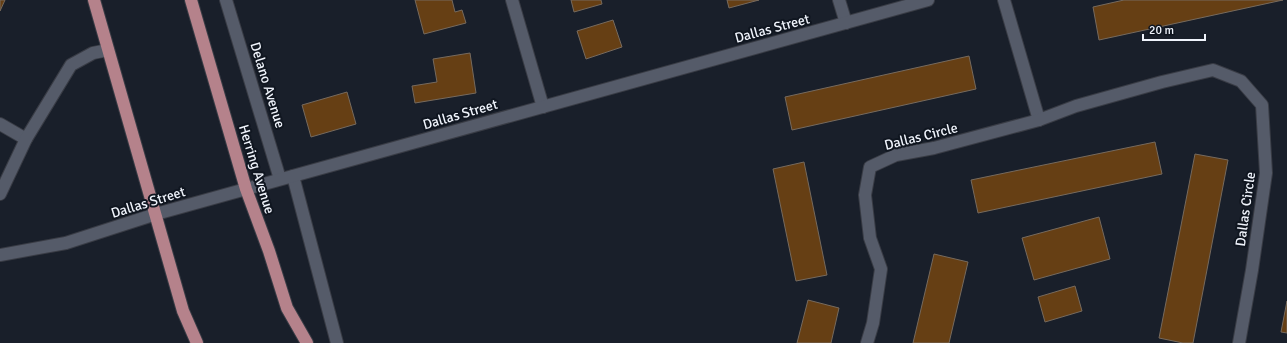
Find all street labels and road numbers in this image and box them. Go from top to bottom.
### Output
street label: Dallas Street [733,10,812,47]
street label: Delano Avenue [246,40,289,130]
street label: Dallas Street [421,96,500,133]
street label: Dallas Circle [883,119,960,154]
street label: Herring Avenue [235,122,278,216]
street label: Dallas Circle [1232,171,1259,247]
street label: Dallas Street [109,183,187,222]

